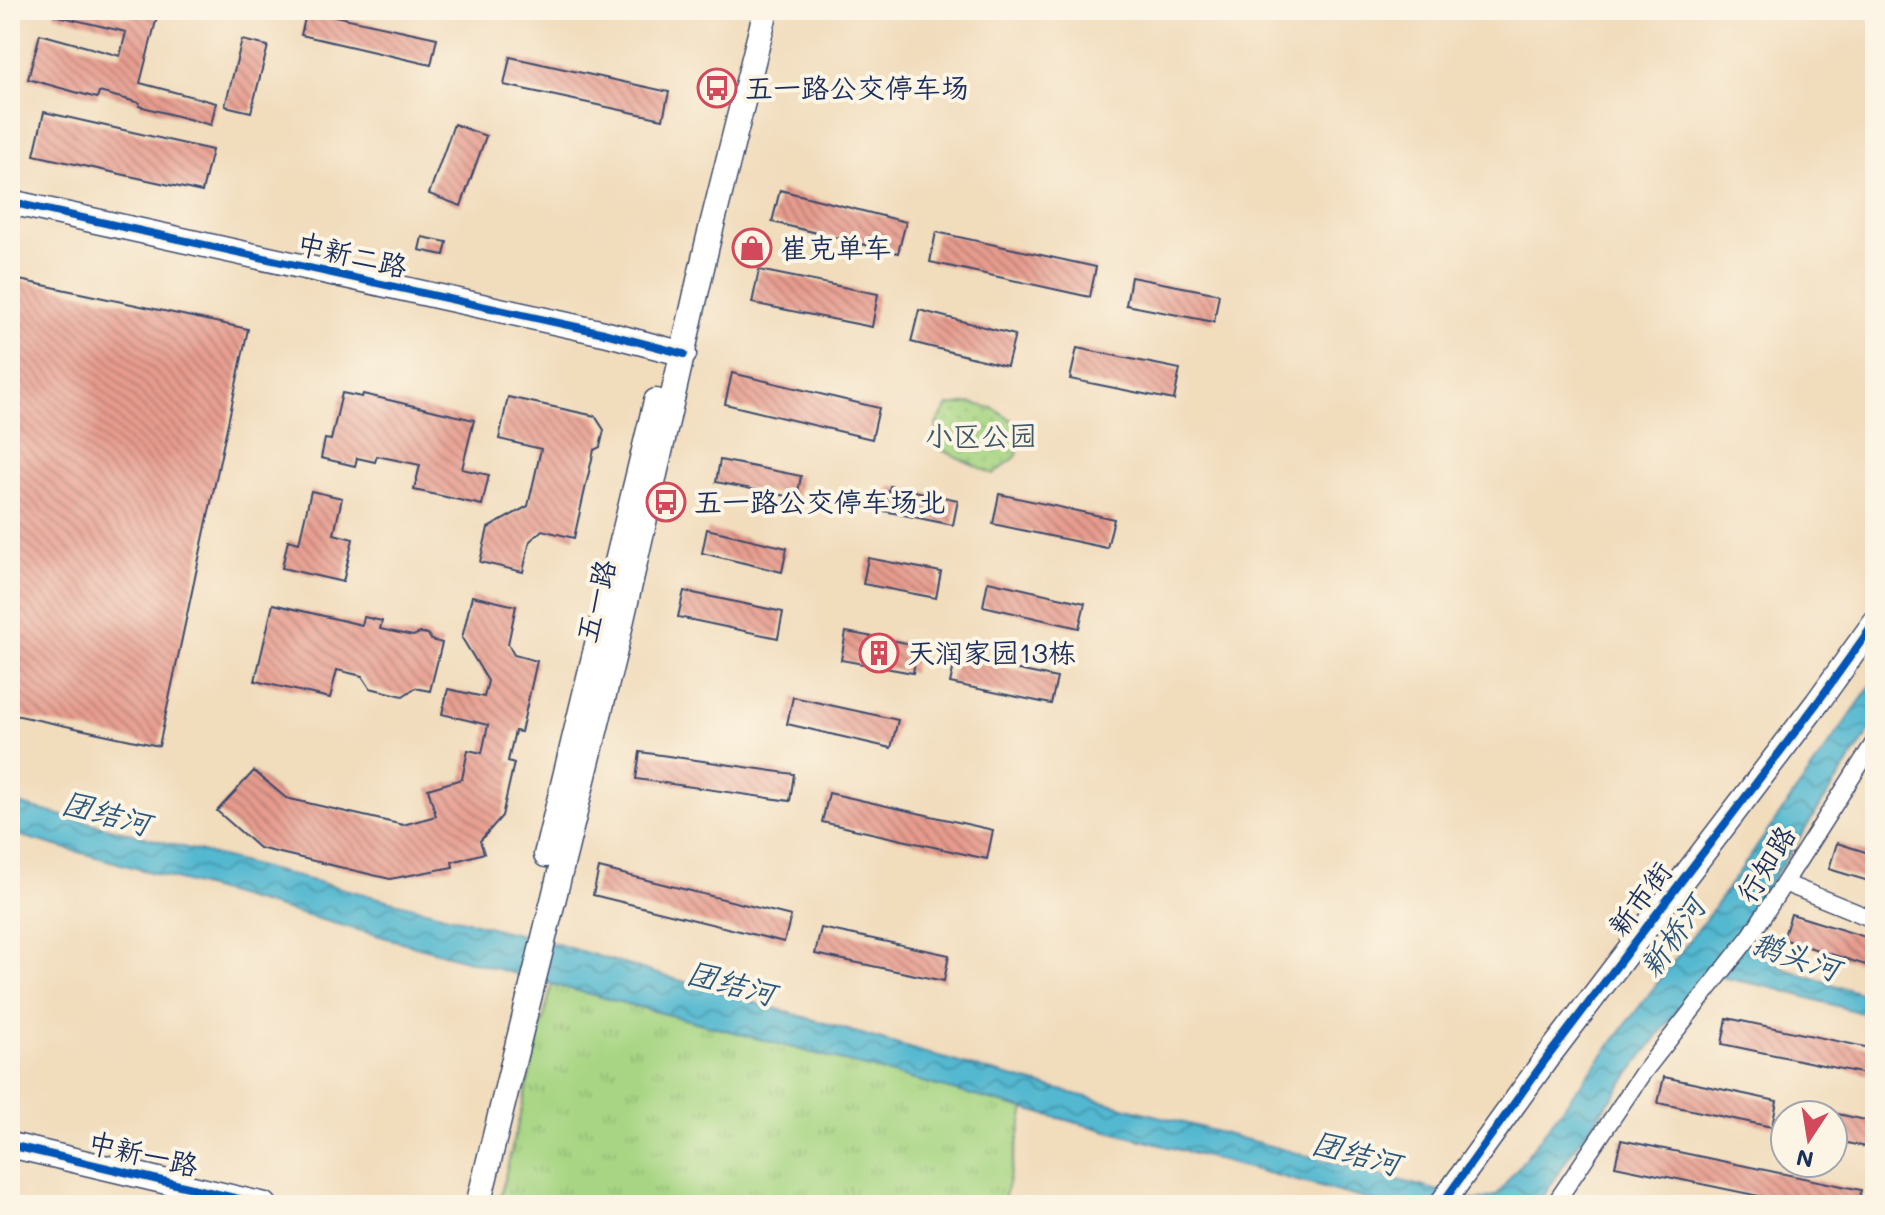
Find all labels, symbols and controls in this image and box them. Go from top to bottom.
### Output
bus stop icon: 五一路公交停车场 [696,67,738,109]
place label: 五一路公交停车场 [745,69,969,105]
street label: 中新二路 [294,224,411,284]
shop icon: 崔克单车 [731,227,773,269]
place label: 崔克单车 [780,229,892,265]
park label: 小区公园 [925,417,1037,453]
bus stop icon: 五一路公交停车场北 [645,481,687,523]
place label: 五一路公交停车场北 [694,483,946,519]
street label: 五一路 [567,556,623,646]
building icon: 天润家园13栋 [858,632,900,674]
place label: 天润家园13栋 [907,634,1076,670]
water label: 团结河 [58,781,160,844]
street label: 行知路 [1728,818,1803,909]
street label: 新市街 [1600,854,1679,943]
water label: 新桥河 [1629,883,1716,984]
water label: 鹅头河 [1748,922,1850,990]
water label: 团结河 [683,951,785,1014]
north arrow [1769,1099,1849,1179]
water label: 团结河 [1308,1121,1410,1184]
street label: 中新一路 [85,1123,202,1183]
text: N [1794,1143,1816,1175]

